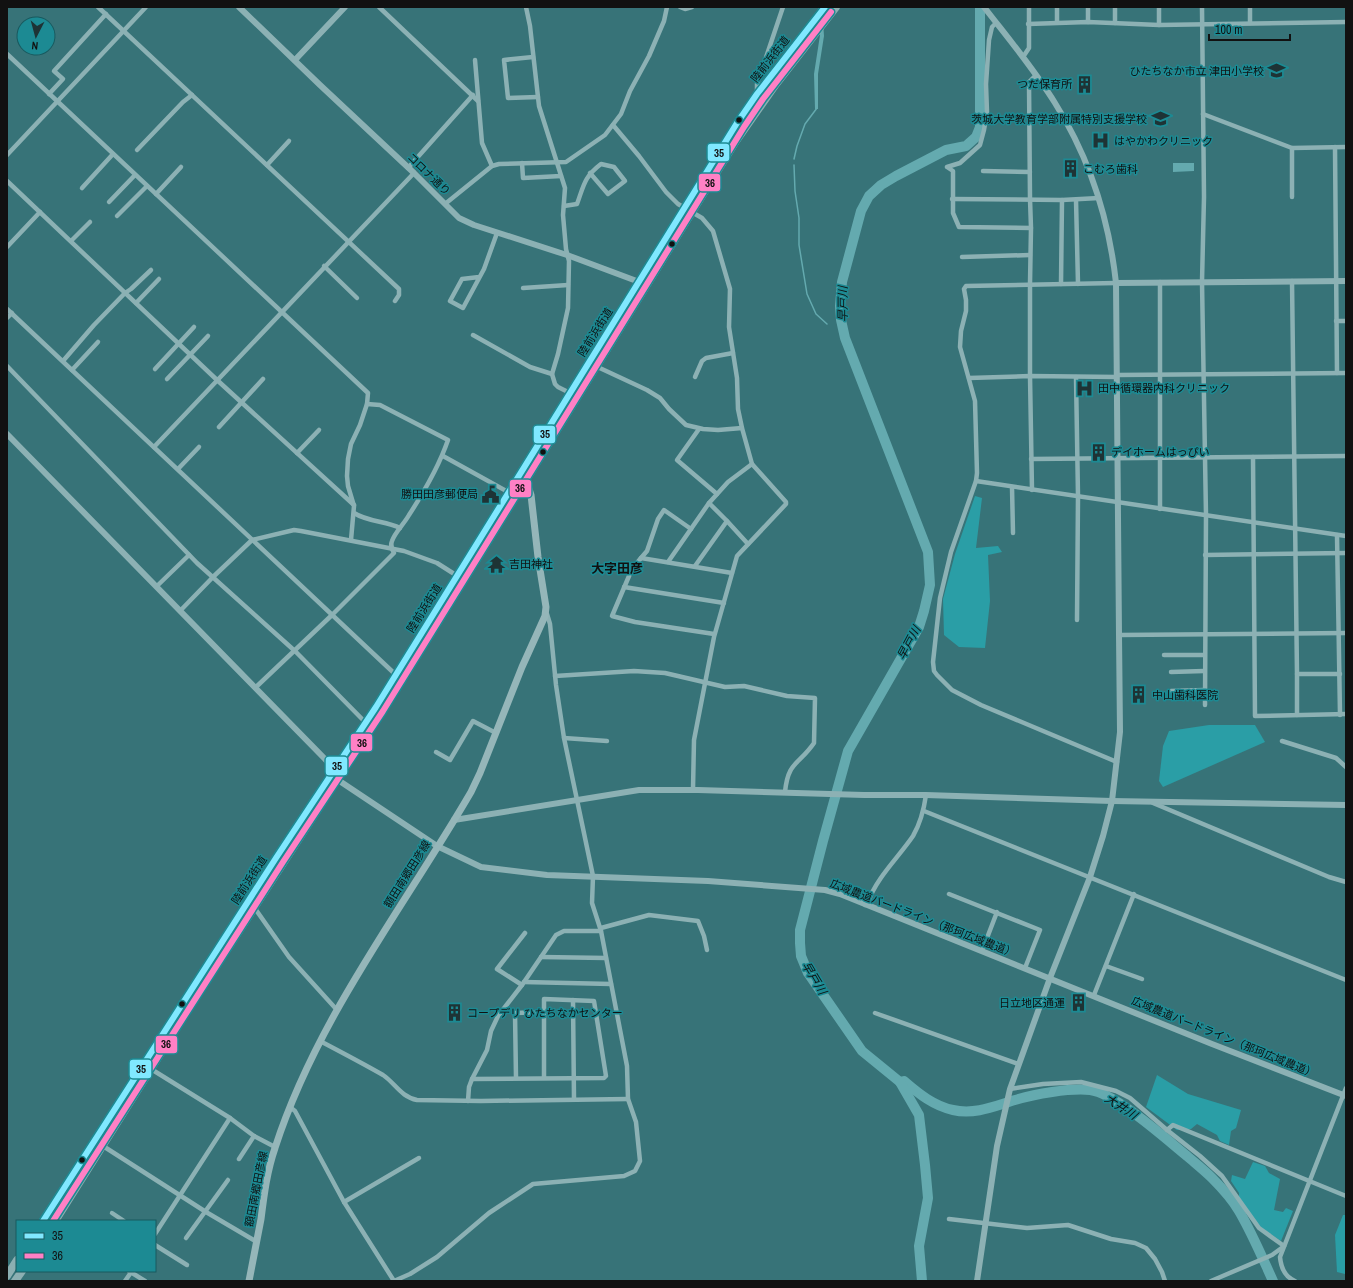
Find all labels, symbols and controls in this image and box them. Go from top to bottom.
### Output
north arrow [16,16,56,56]
scale bar [1209,16,1290,42]
text: 100 m [1215,22,1242,38]
street label: 陸前浜街道 [748,33,792,85]
text: N [31,39,39,53]
school or university icon: ひたちなか市立 津田小学校 [1267,61,1287,81]
place label: ひたちなか市立 津田小学校 [1129,64,1264,78]
building icon: つだ保育所 [1075,74,1095,94]
place label: つだ保育所 [1017,77,1073,91]
school or university icon: 茨城大学教育学部附属特別支援学校 [1150,109,1170,129]
place label: 茨城大学教育学部附属特別支援学校 [971,112,1147,126]
unlabelled marker [734,115,744,125]
hospital icon: はやかわクリニック [1091,131,1111,151]
place label: はやかわクリニック [1114,134,1213,148]
line badge: 35 [707,143,730,162]
text: 35 [714,146,724,160]
street label: コロナ通り [404,150,454,198]
building icon: こむろ歯科 [1060,159,1080,179]
place label: こむろ歯科 [1083,162,1138,176]
line badge: 36 [698,173,721,192]
text: 36 [705,176,715,190]
unlabelled marker [667,239,677,249]
water label: 早戸川 [835,284,851,322]
street label: 陸前浜街道 [574,305,616,359]
hospital icon: 田中循環器内科クリニック [1075,378,1095,398]
place label: 田中循環器内科クリニック [1098,381,1230,395]
line badge: 35 [533,425,556,444]
text: 35 [540,427,550,441]
building icon: デイホームはっぴい [1088,442,1108,462]
place label: デイホームはっぴい [1111,445,1210,459]
unlabelled marker [538,447,548,457]
line badge: 36 [509,479,532,498]
text: 36 [515,481,525,495]
public building icon: 勝田田彦郵便局 [481,484,501,504]
place label: 勝田田彦郵便局 [401,487,478,501]
temple icon: 吉田神社 [486,554,506,574]
place label: 吉田神社 [509,557,553,571]
district label: 大字田彦 [591,560,643,577]
street label: 陸前浜街道 [403,581,445,635]
water label: 早戸川 [893,622,925,663]
building icon: 中山歯科医院 [1129,685,1149,705]
place label: 中山歯科医院 [1152,688,1218,702]
line badge: 36 [350,733,373,752]
text: 36 [357,736,367,750]
line badge: 35 [325,756,348,776]
text: 35 [332,759,342,773]
street label: 額田南郷田彦線 [381,838,433,910]
street label: 陸前浜街道 [228,853,270,907]
street label: 広域農道バードライン（那珂広域農道） [828,876,1018,960]
water label: 早戸川 [798,958,831,999]
building icon: 日立地区通運 [1068,993,1088,1013]
street label: 広域農道バードライン（那珂広域農道） [1130,993,1318,1081]
place label: 日立地区通運 [999,996,1065,1010]
unlabelled marker [177,999,187,1009]
building icon: コープデリ ひたちなかセンター [444,1003,464,1023]
place label: コープデリ ひたちなかセンター [467,1006,623,1020]
line badge: 36 [155,1035,178,1054]
text: 36 [161,1037,171,1051]
line badge: 35 [129,1059,152,1079]
text: 35 [136,1062,146,1076]
water label: 大井川 [1102,1090,1142,1125]
street label: 額田南郷田彦線 [242,1150,270,1228]
unlabelled marker [77,1155,87,1165]
legend [16,1220,156,1272]
text: 35 [52,1228,63,1244]
text: 36 [52,1248,63,1264]

